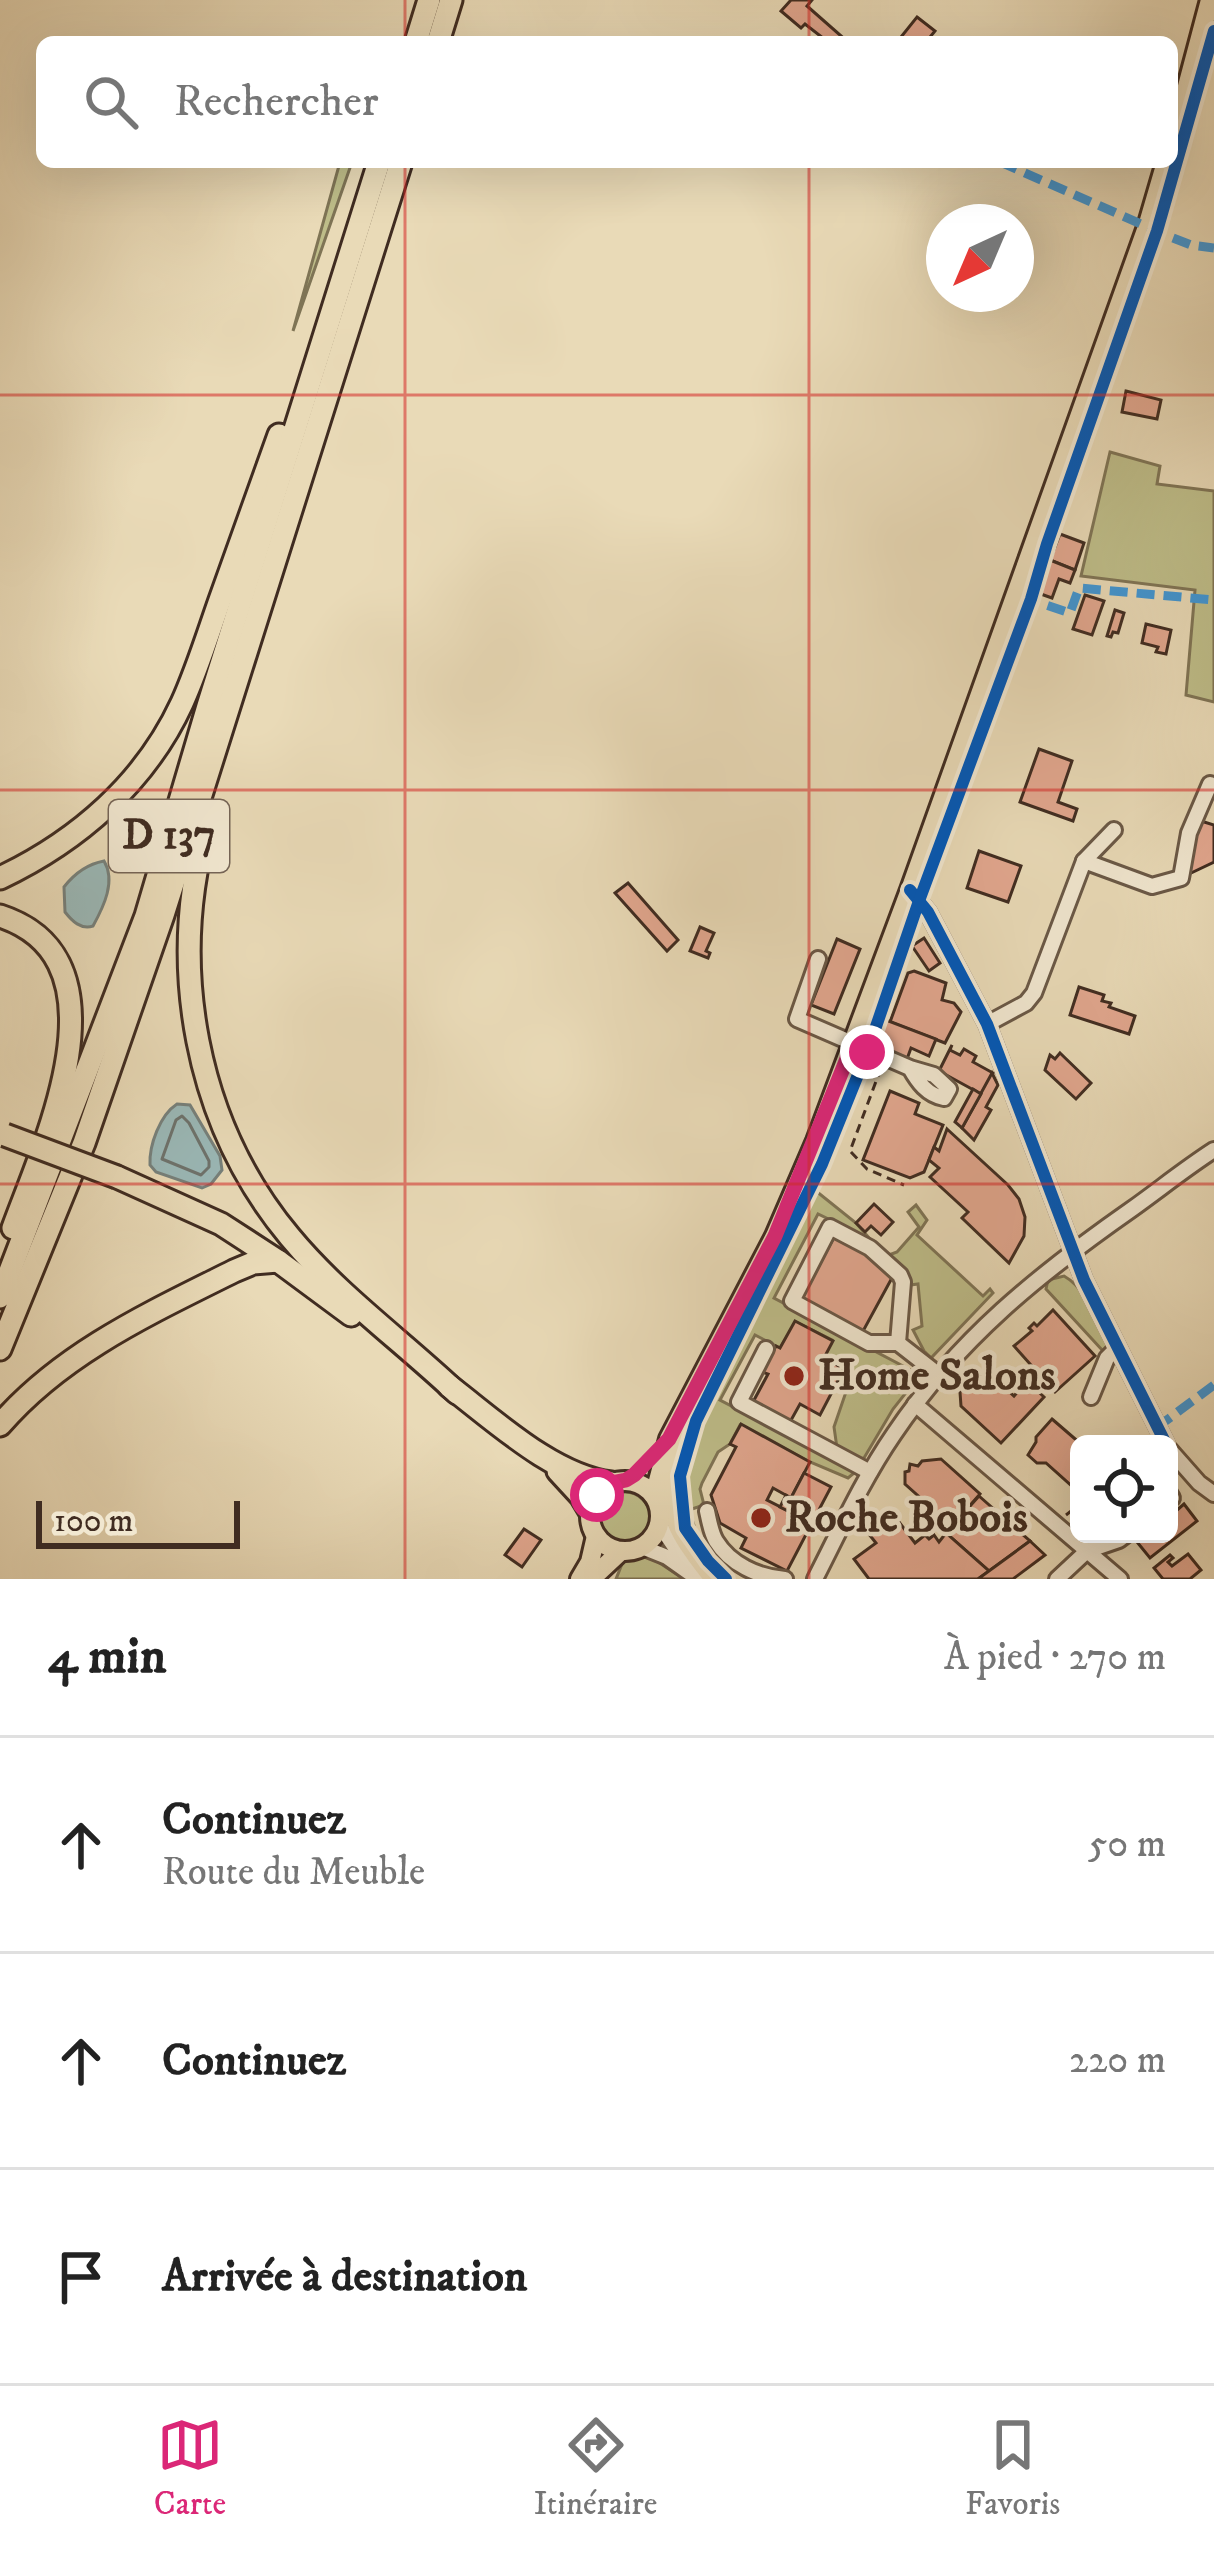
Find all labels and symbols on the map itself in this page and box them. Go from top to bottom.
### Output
north arrow [926,204,1034,312]
road number: D 137 [109,800,229,872]
route end [840,1025,894,1079]
place label: Home Salons [818,1348,1055,1404]
marker: Home Salons [781,1363,807,1389]
route start [570,1468,624,1522]
place label: Roche Bobois [785,1490,1028,1546]
scale bar [36,1495,240,1548]
marker: Roche Bobois [748,1505,774,1531]

